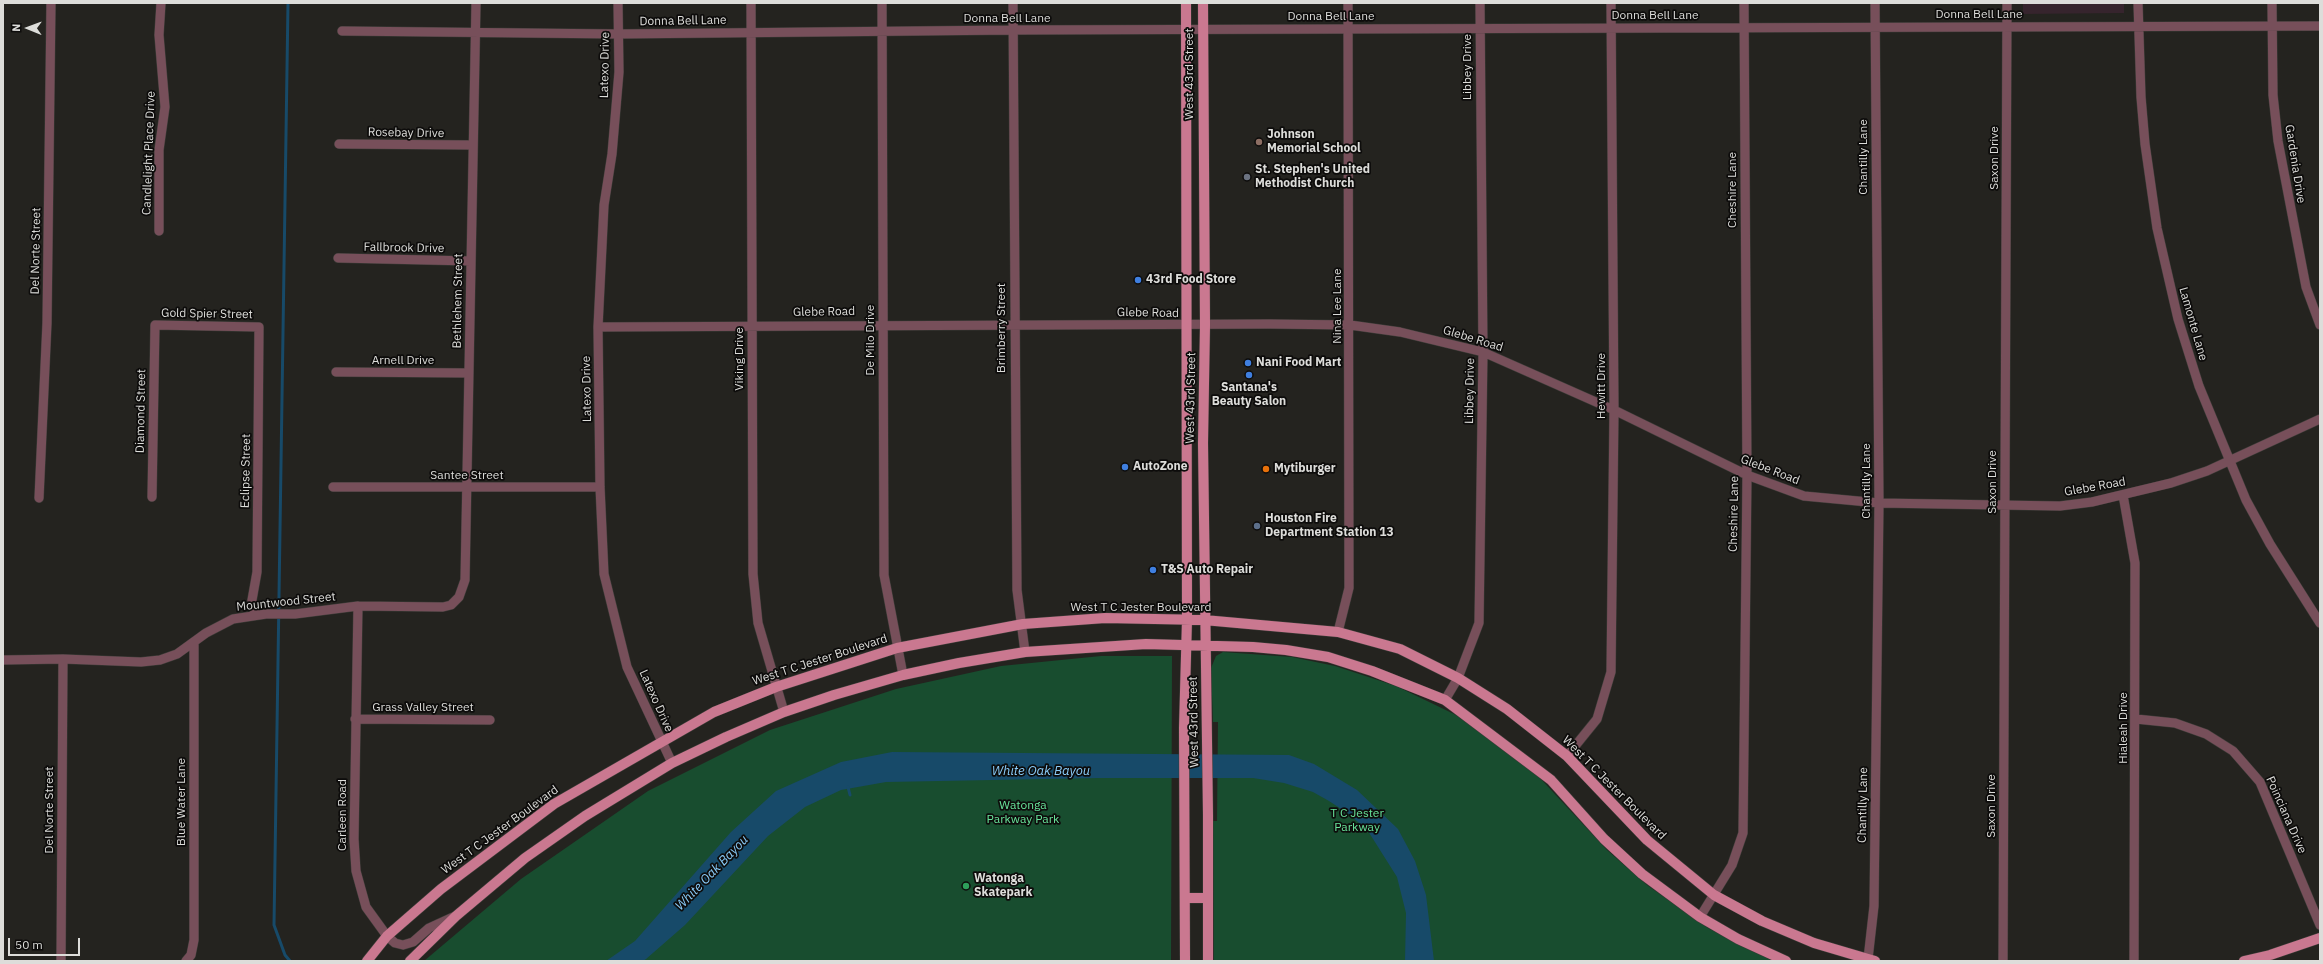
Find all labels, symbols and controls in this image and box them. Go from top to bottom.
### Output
north arrow [8,8,48,48]
street label: Donna Bell Lane [1935,8,2023,22]
street label: Donna Bell Lane [1611,9,1699,23]
street label: Donna Bell Lane [1287,10,1375,24]
street label: Donna Bell Lane [963,12,1051,26]
street label: Donna Bell Lane [639,13,727,29]
text: N [9,24,23,32]
street label: West 43rd Street [1183,28,1197,120]
street label: Latexo Drive [597,32,613,98]
street label: Libbey Drive [1461,34,1475,100]
street label: Candlelight Place Drive [140,91,158,215]
street label: Chantilly Lane [1857,119,1871,195]
street label: Gardenia Drive [2282,124,2308,204]
street label: Rosebay Drive [368,125,444,141]
street label: Saxon Drive [1988,126,2002,190]
place label: Johnson Memorial School [1267,128,1361,156]
marker: Johnson Memorial School [1254,137,1264,147]
street label: Cheshire Lane [1726,152,1740,228]
place label: St. Stephen's United Methodist Church [1255,163,1370,191]
marker: St. Stephen's United Methodist Church [1242,172,1252,182]
street label: Del Norte Street [28,207,44,295]
street label: Fallbrook Drive [363,240,445,256]
street label: Bethlehem Street [450,253,466,349]
street label: Nina Lee Lane [1331,268,1345,344]
place label: 43rd Food Store [1146,273,1236,287]
marker: 43rd Food Store [1133,275,1143,285]
street label: Brimberry Street [995,283,1009,373]
street label: Lamonte Lane [2176,286,2210,362]
street label: Glebe Road [793,304,855,320]
street label: De Milo Drive [864,305,878,375]
street label: Glebe Road [1117,305,1179,321]
street label: Gold Spier Street [161,306,253,322]
street label: Glebe Road [1441,323,1505,355]
street label: Viking Drive [733,327,747,391]
street label: West 43rd Street [1183,352,1199,444]
street label: Hewitt Drive [1595,353,1609,419]
street label: Arnell Drive [372,354,434,368]
street label: Latexo Drive [579,356,595,422]
place label: Nani Food Mart [1256,356,1341,370]
marker: Nani Food Mart [1243,358,1253,368]
street label: Libbey Drive [1462,358,1478,424]
street label: Diamond Street [133,369,149,453]
marker: Santana's Beauty Salon [1244,370,1254,380]
place label: Santana's Beauty Salon [1212,381,1286,409]
street label: Eclipse Street [238,434,254,508]
street label: Chantilly Lane [1860,443,1874,519]
street label: Saxon Drive [1986,450,2000,514]
street label: Glebe Road [1738,452,1802,488]
place label: AutoZone [1133,460,1188,474]
marker: AutoZone [1120,462,1130,472]
place label: Mytiburger [1274,462,1336,476]
marker: Mytiburger [1261,464,1271,474]
street label: Santee Street [430,469,504,483]
street label: Glebe Road [2063,475,2127,499]
street label: Cheshire Lane [1726,476,1742,552]
place label: Houston Fire Department Station 13 [1265,512,1394,540]
marker: Houston Fire Department Station 13 [1252,521,1262,531]
place label: T&S Auto Repair [1161,563,1253,577]
marker: T&S Auto Repair [1148,565,1158,575]
street label: Mountwood Street [236,590,336,614]
street label: West T C Jester Boulevard [1071,601,1211,615]
street label: West T C Jester Boulevard [751,631,889,689]
street label: Latexo Drive [636,668,676,734]
street label: West 43rd Street [1186,676,1202,768]
street label: Hialeah Drive [2117,692,2131,764]
street label: Grass Valley Street [372,701,474,715]
street label: West T C Jester Boulevard [1559,733,1669,843]
street label: Blue Water Lane [175,758,189,846]
water label: White Oak Bayou [992,763,1090,779]
street label: Del Norte Street [43,767,57,853]
street label: Chantilly Lane [1855,767,1871,843]
street label: Saxon Drive [1985,774,1999,838]
street label: Poinciana Drive [2263,774,2309,856]
street label: Carleen Road [336,779,350,851]
street label: West T C Jester Boulevard [439,783,561,877]
park label: Watonga Parkway Park [987,799,1059,827]
park label: T C Jester Parkway [1330,807,1384,835]
water label: White Oak Bayou [672,832,752,914]
place label: Watonga Skatepark [974,872,1032,900]
marker: Watonga Skatepark [961,881,971,891]
scale bar [10,930,82,956]
text: 50 m [15,937,43,952]

